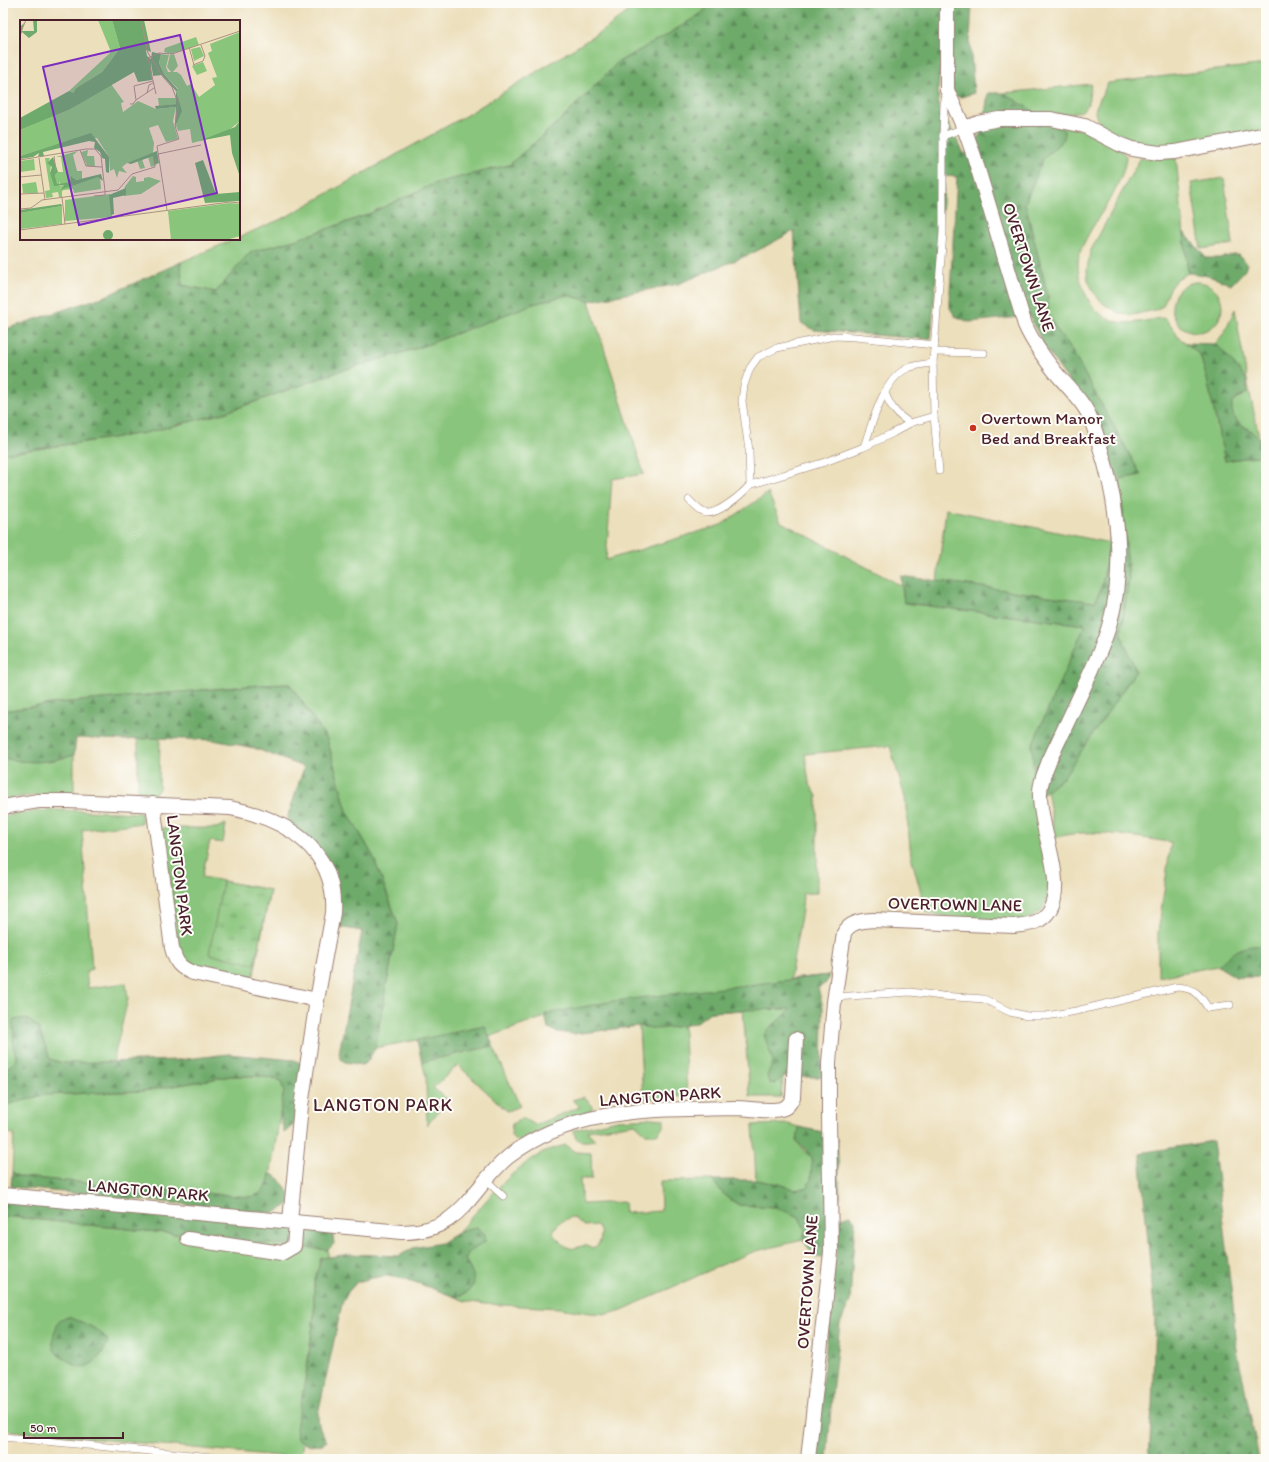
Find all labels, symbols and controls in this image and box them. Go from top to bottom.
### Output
inset map [20,20,240,240]
street label: OVERTOWN LANE [999,200,1059,334]
place label: Overtown Manor Bed and Breakfast [981,408,1117,448]
marker: Overtown Manor Bed and Breakfast [968,423,978,433]
street label: LANGTON PARK [163,813,197,937]
street label: OVERTOWN LANE [888,893,1022,915]
street label: LANGTON PARK [599,1082,722,1110]
district label: LANGTON PARK [313,1094,453,1116]
street label: LANGTON PARK [87,1175,210,1205]
street label: OVERTOWN LANE [792,1214,822,1350]
scale bar [24,1414,123,1440]
text: 50 m [30,1421,56,1435]

